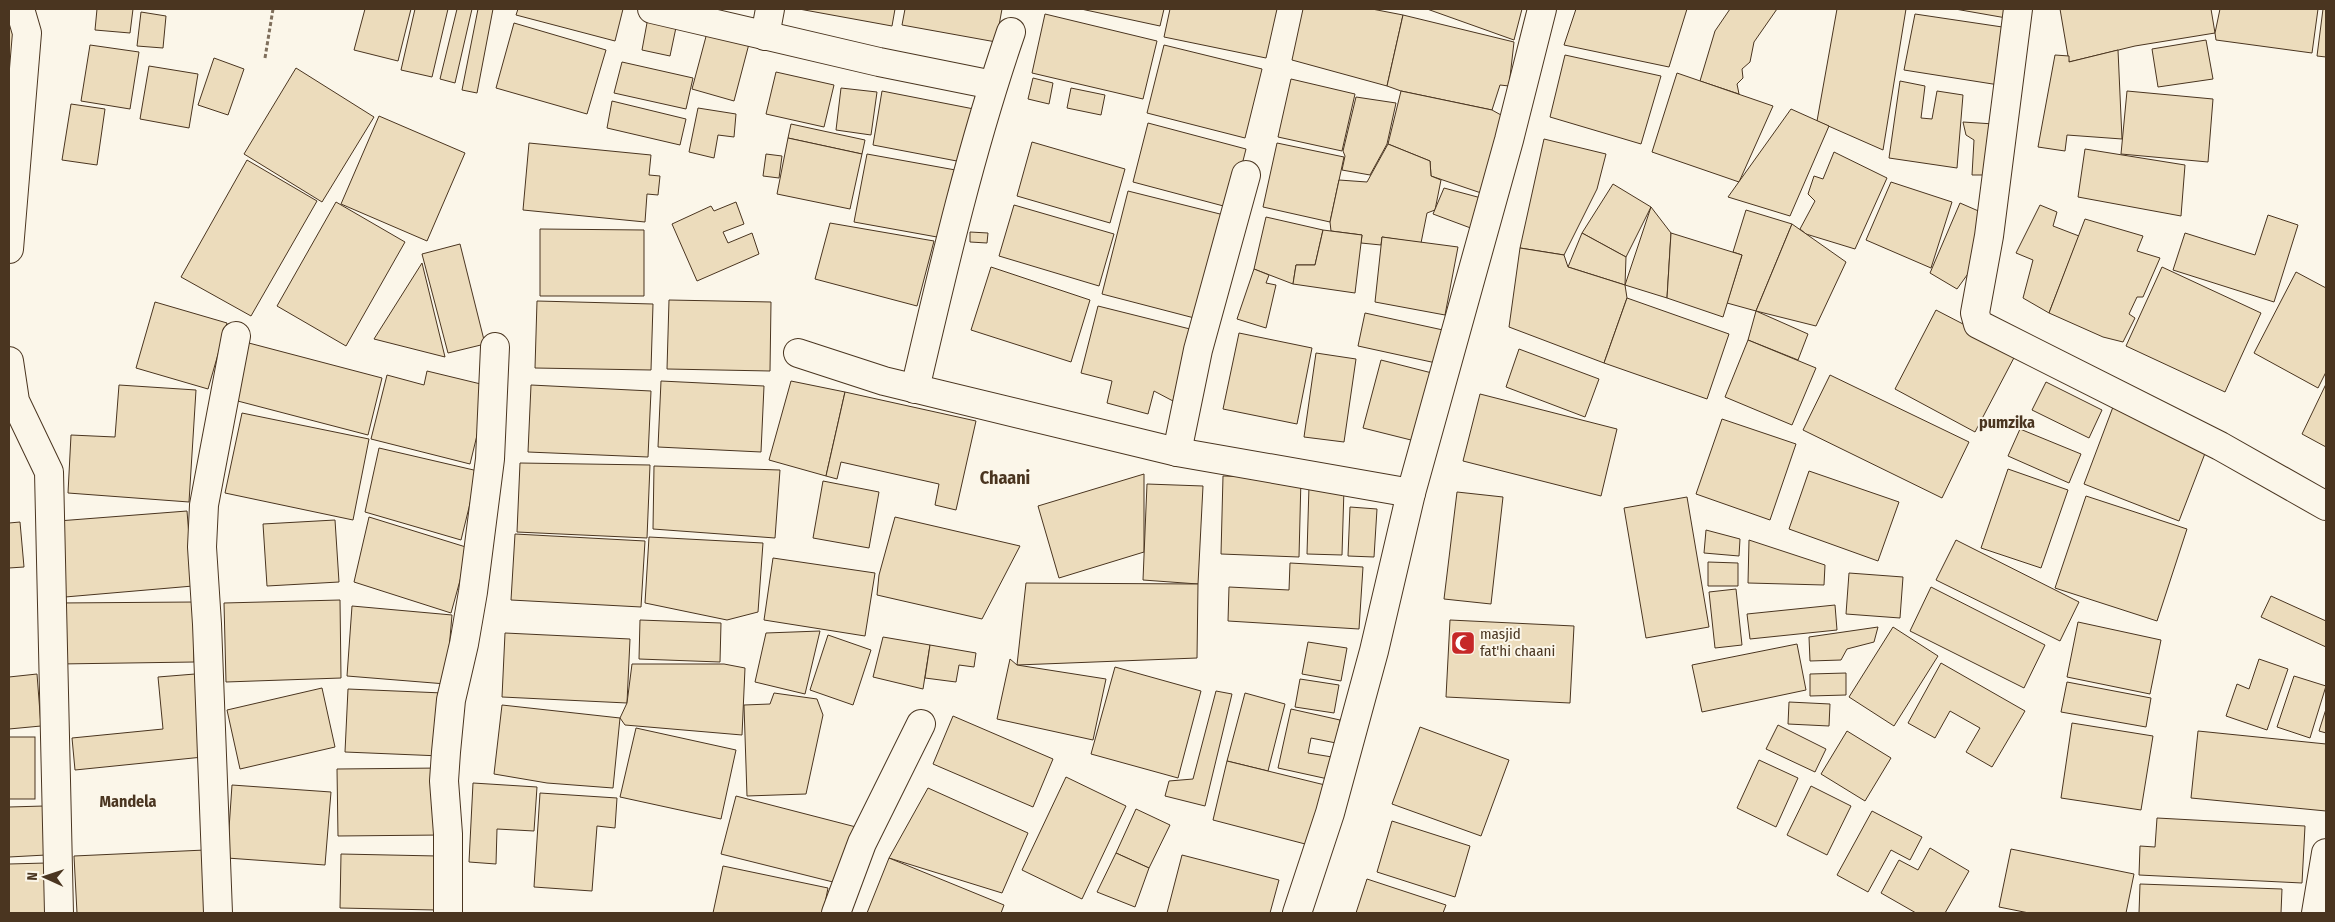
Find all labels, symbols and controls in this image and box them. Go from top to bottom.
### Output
district label: pumzika [1979,413,2035,432]
district label: Chaani [980,467,1030,489]
place label: masjid fat'hi chaani [1480,625,1555,660]
mosque icon: masjid fat'hi chaani [1450,630,1476,656]
district label: Mandela [100,792,157,811]
north arrow [20,852,70,902]
text: N [24,872,41,881]

